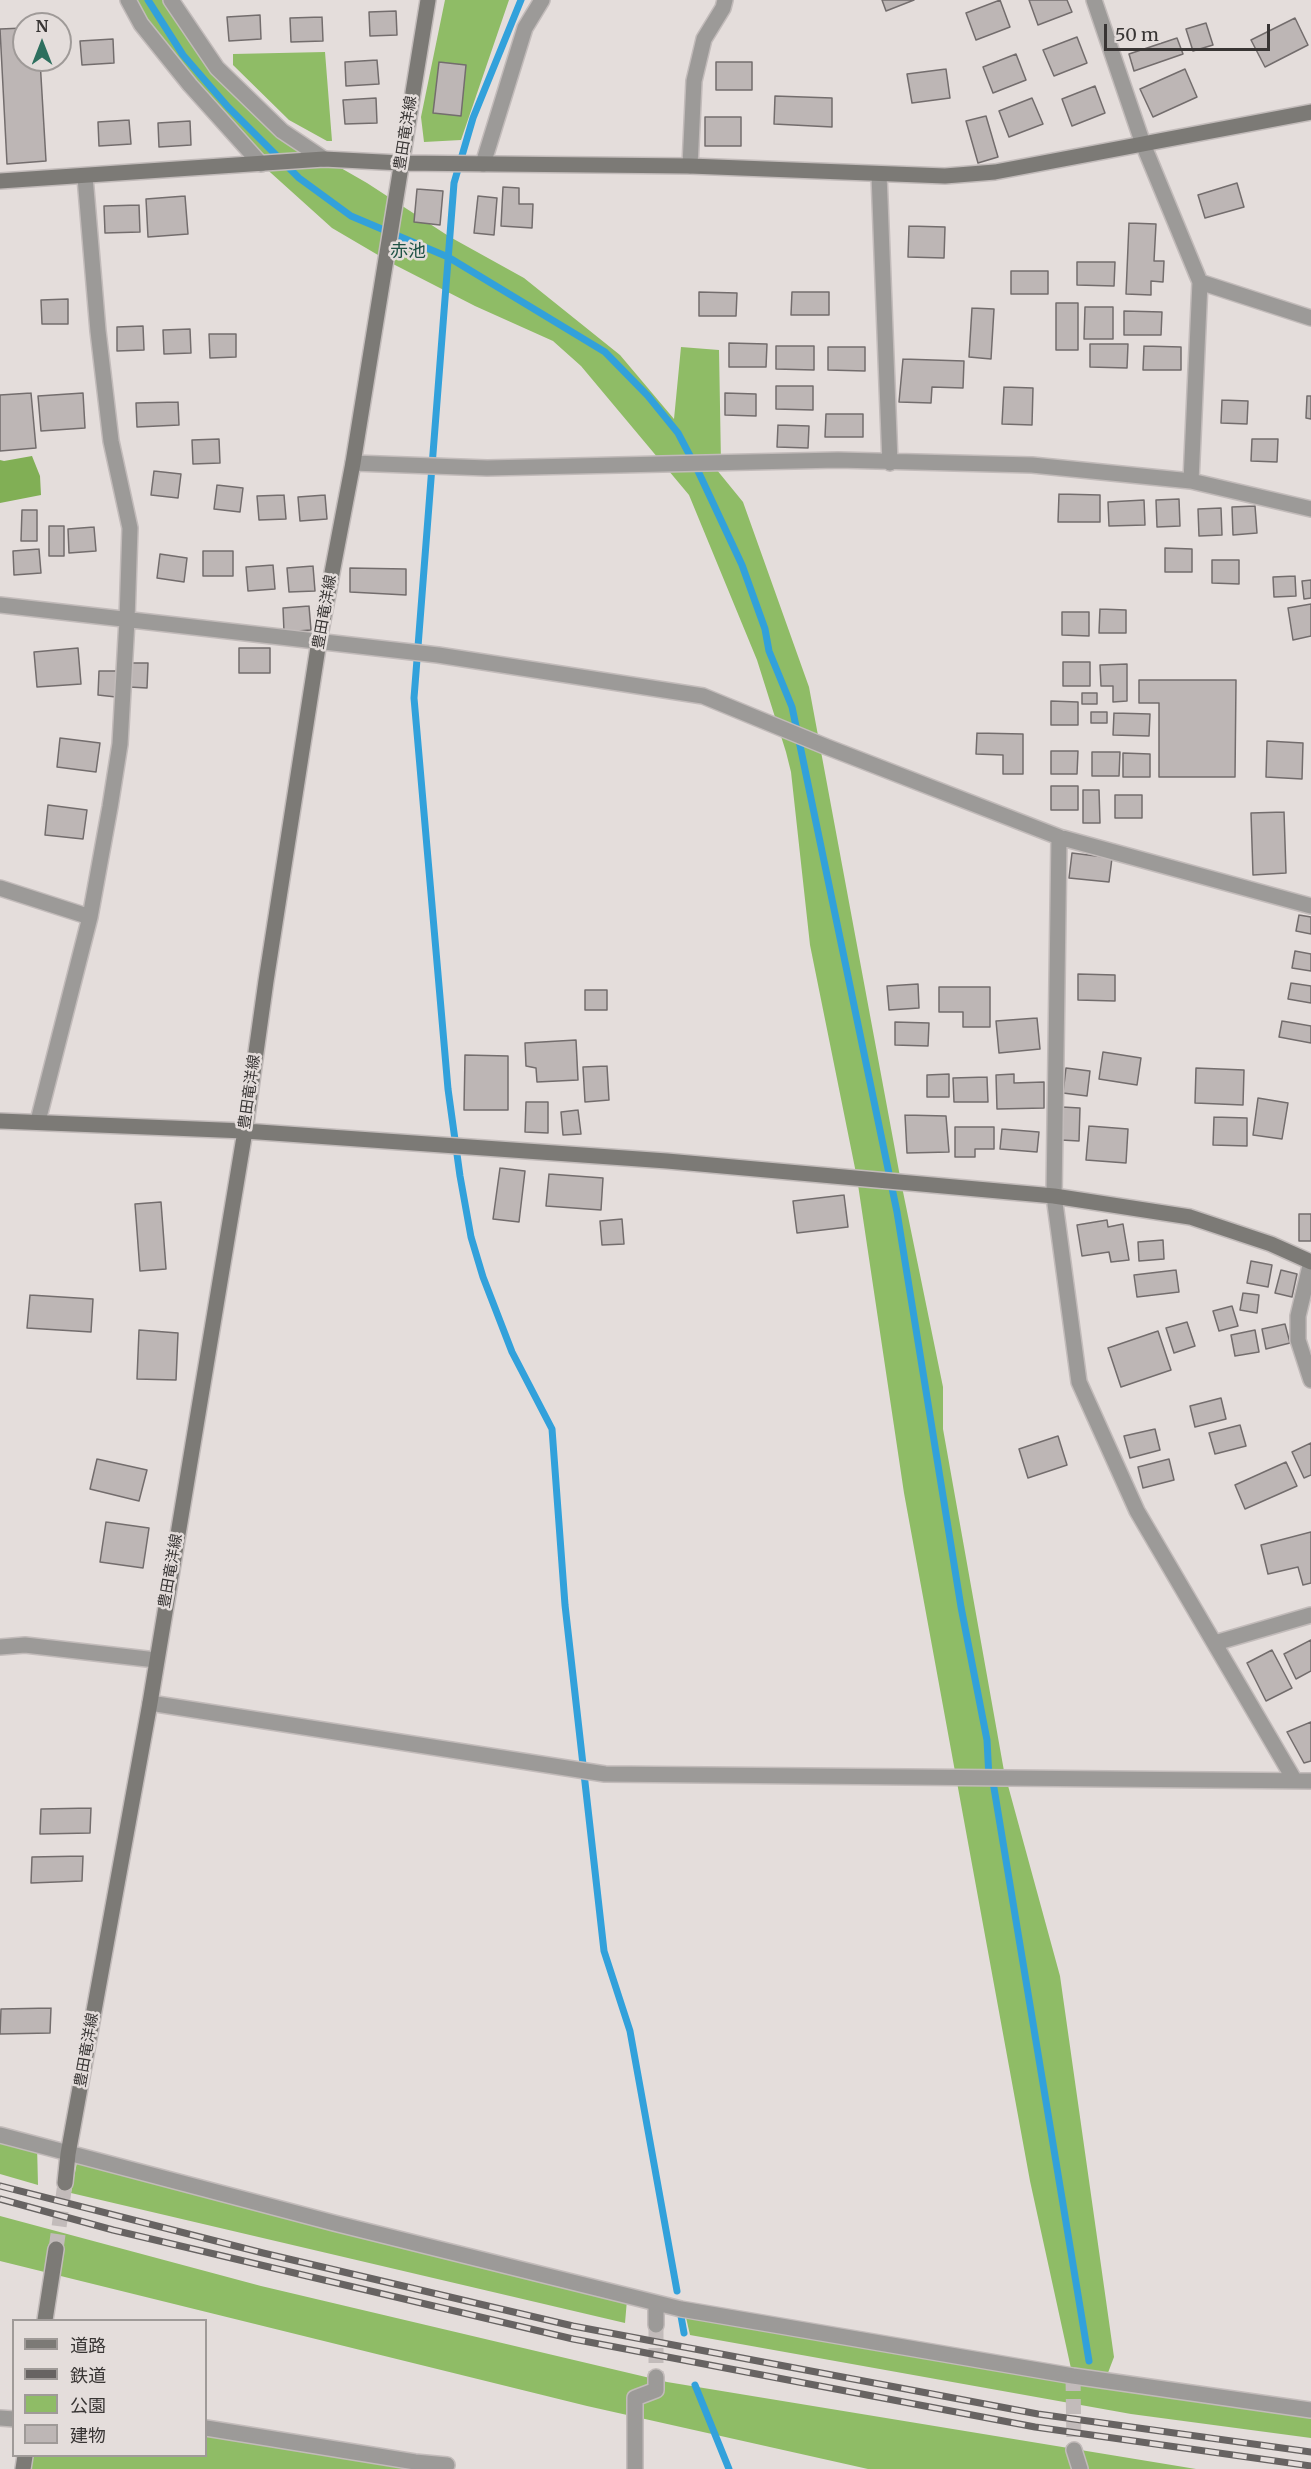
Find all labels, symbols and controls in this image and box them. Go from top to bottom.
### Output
north arrow [12,12,72,72]
scale bar [1107,12,1274,50]
text: N [36,16,48,36]
text: 50 m [1115,23,1159,46]
street label: 豊田竜洋線 [391,95,421,171]
district label: 赤池 [390,241,426,263]
street label: 豊田竜洋線 [310,574,340,650]
street label: 豊田竜洋線 [236,1054,264,1130]
street label: 豊田竜洋線 [156,1533,186,1609]
street label: 豊田竜洋線 [72,2012,102,2088]
legend [12,2319,207,2457]
text: 道路 [70,2334,106,2357]
text: 鉄道 [70,2364,106,2387]
text: 公園 [70,2394,106,2417]
text: 建物 [70,2424,106,2447]

